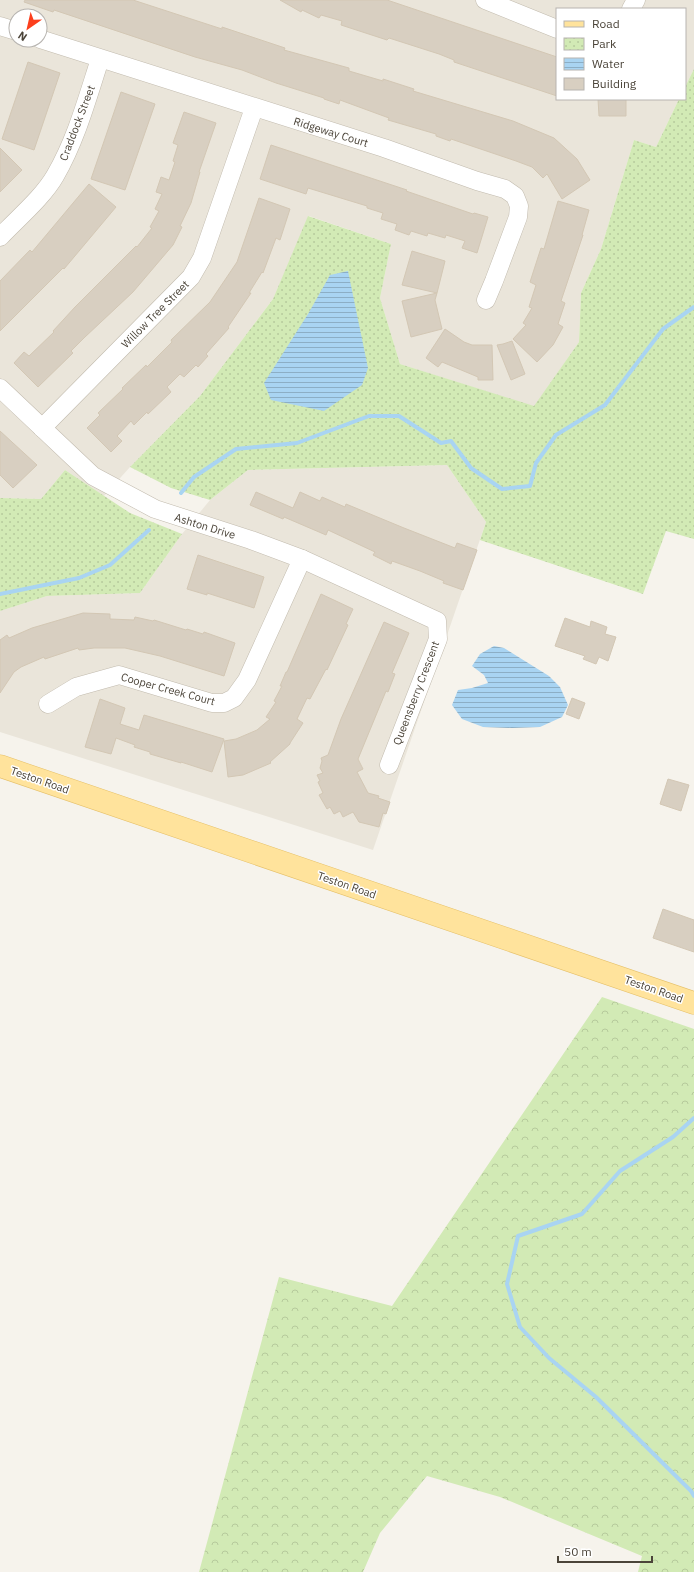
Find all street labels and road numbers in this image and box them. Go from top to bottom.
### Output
street label: Craddock Street [56,83,98,163]
street label: Ridgeway Court [292,114,370,150]
street label: Willow Tree Street [118,277,192,351]
street label: Ashton Drive [173,510,237,542]
street label: Queensberry Crescent [390,639,442,747]
street label: Cooper Creek Court [119,670,217,708]
street label: Teston Road [9,763,71,797]
street label: Teston Road [316,868,378,902]
street label: Teston Road [623,972,685,1006]

